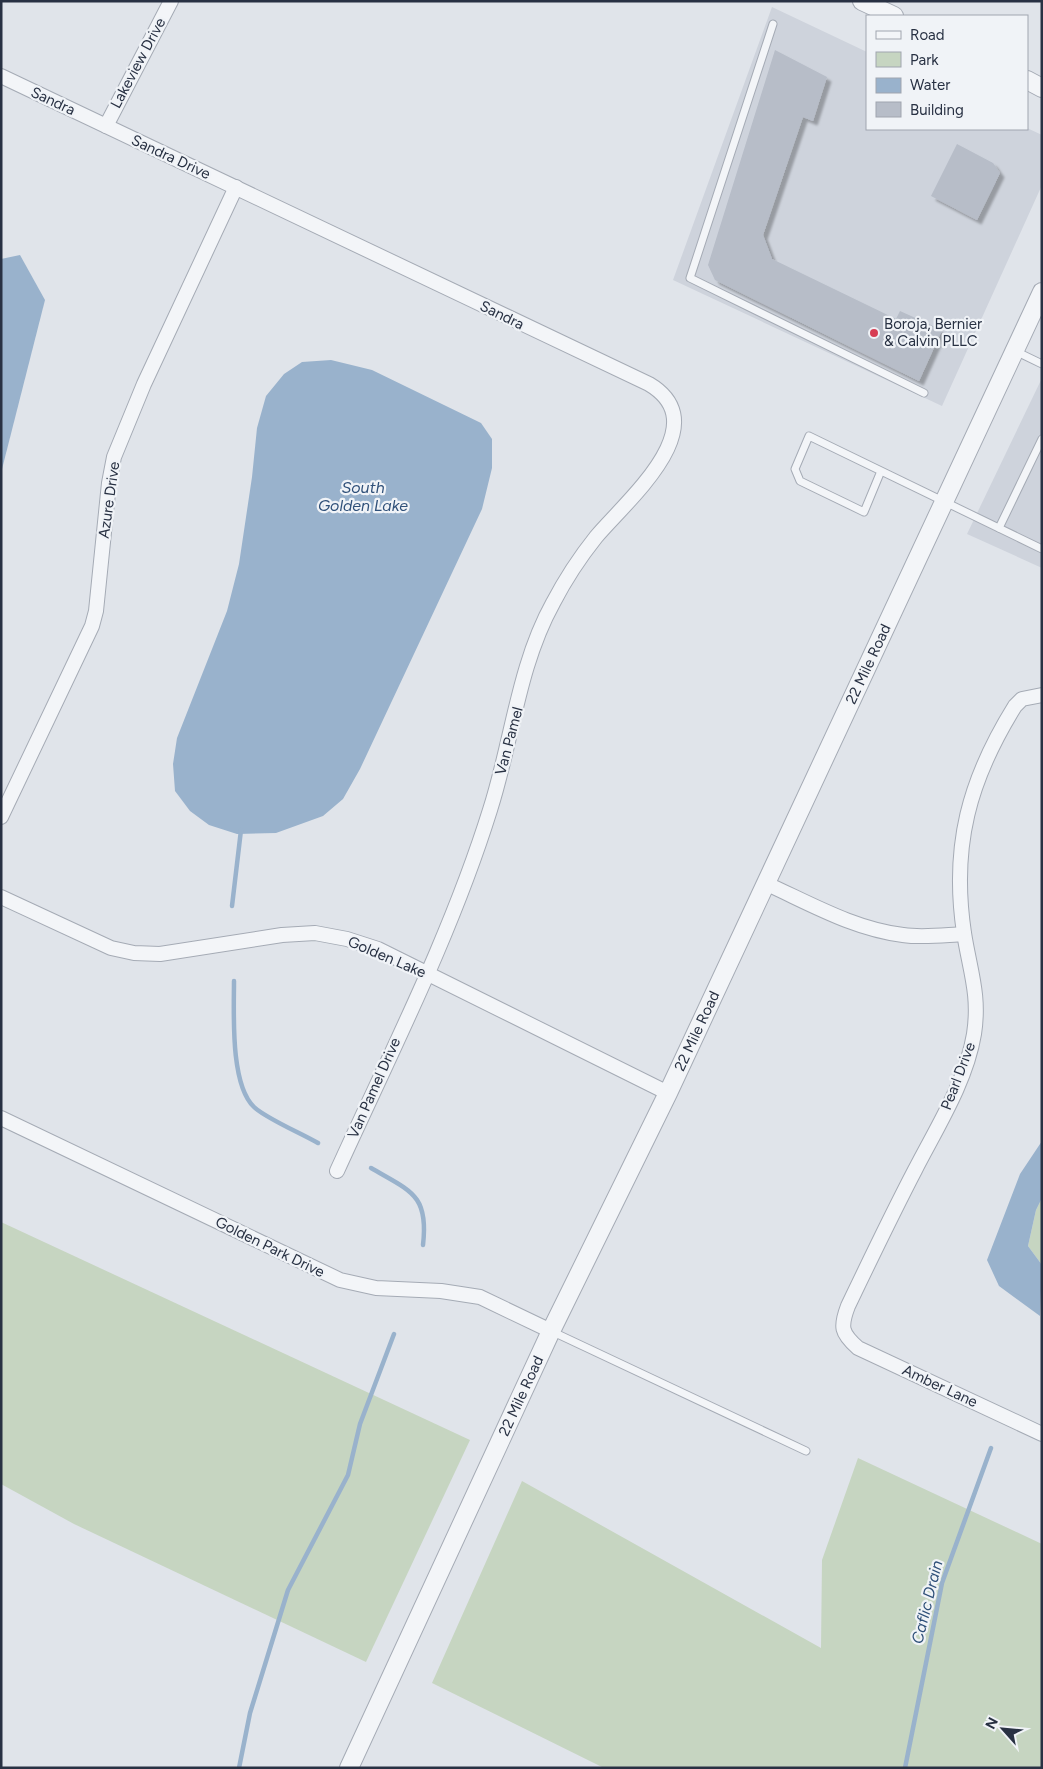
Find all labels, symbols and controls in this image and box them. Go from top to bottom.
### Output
street label: Lakeview Drive [107,15,169,111]
legend [866,15,1028,130]
text: Road [910,26,945,44]
text: Park [910,51,939,69]
text: Water [910,76,950,94]
street label: Sandra [28,83,78,119]
text: Building [910,101,964,119]
street label: Sandra Drive [129,131,213,183]
street label: Sandra [477,297,527,333]
place label: Boroja, Bernier & Calvin PLLC [884,315,982,350]
marker: Boroja, Bernier & Calvin PLLC [868,327,880,339]
street label: Azure Drive [95,460,123,540]
water label: South Golden Lake [318,478,408,515]
street label: 22 Mile Road [842,621,895,707]
street label: Van Pamel [491,705,527,777]
street label: Golden Lake [345,932,429,982]
street label: 22 Mile Road [670,988,723,1074]
street label: Van Pamel Drive [344,1035,404,1141]
street label: Pearl Drive [937,1040,979,1112]
street label: Golden Park Drive [212,1213,328,1281]
street label: 22 Mile Road [495,1353,547,1439]
street label: Amber Lane [900,1361,980,1411]
water label: Caflic Drain [907,1558,947,1646]
north arrow [978,1704,1028,1754]
text: N [982,1715,1002,1732]

